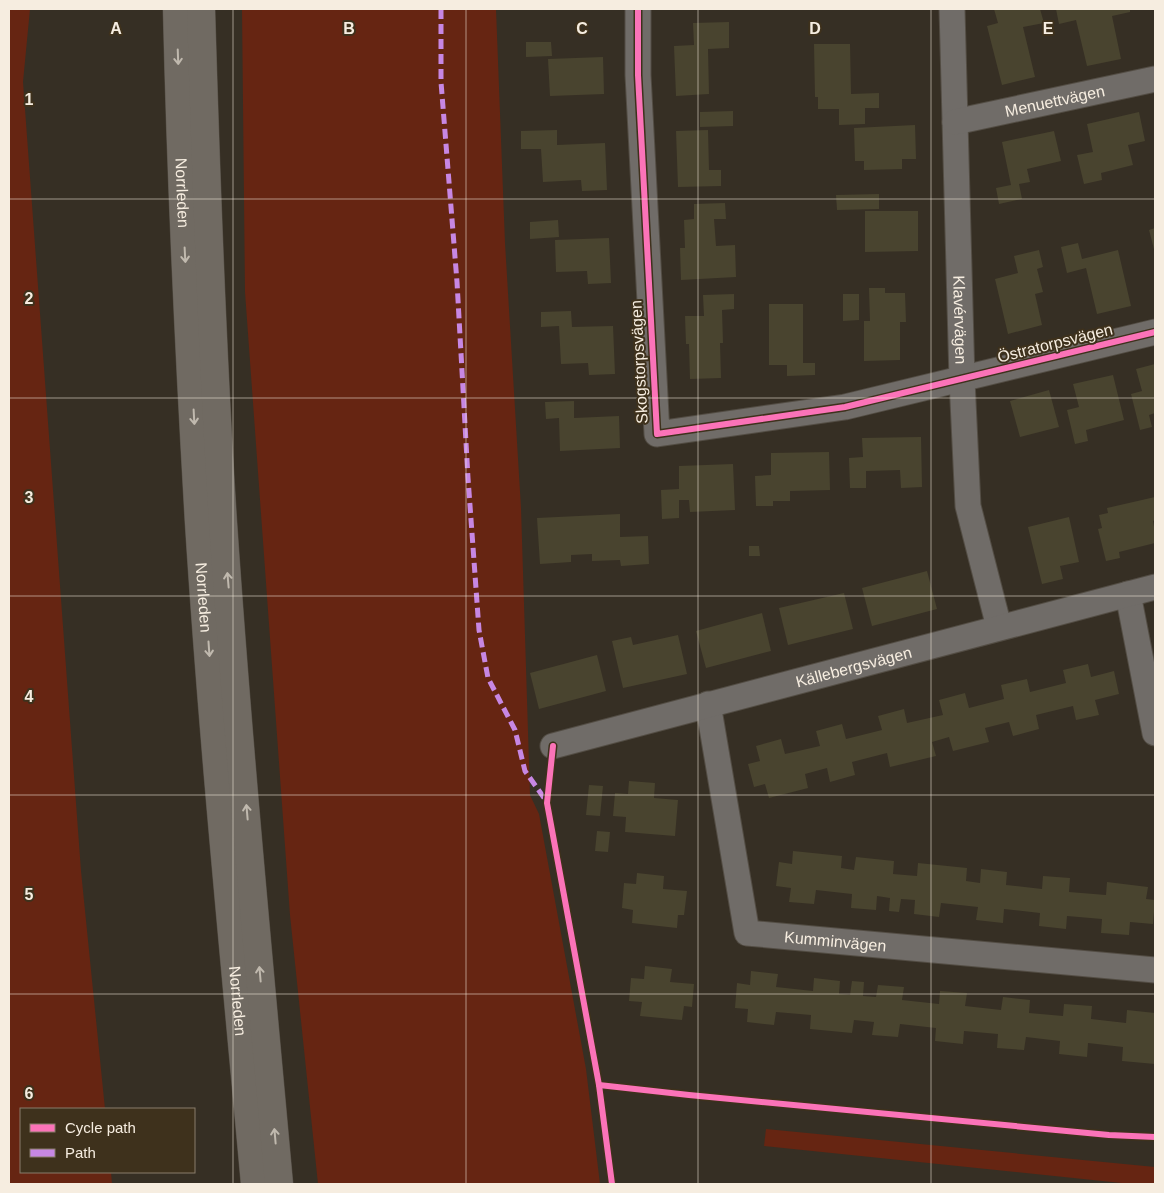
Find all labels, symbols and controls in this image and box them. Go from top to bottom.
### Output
text: A [110,20,122,37]
text: B [343,20,355,37]
text: C [576,20,588,37]
text: D [809,20,821,37]
text: E [1043,20,1054,37]
one-way arrow [173,49,183,65]
street label: Menuettvägen [1003,82,1106,120]
text: 1 [25,91,34,108]
street label: Norrleden [173,157,193,228]
one-way arrow [181,247,190,263]
street label: Klavérvägen [951,275,970,365]
text: 2 [25,290,34,307]
street label: Skogstorpsvägen [627,300,651,424]
street label: Östratorpsvägen [996,320,1114,366]
one-way arrow [189,409,198,425]
text: 3 [25,489,34,506]
street label: Norrleden [193,562,215,633]
one-way arrow [223,572,233,588]
one-way arrow [204,641,214,657]
street label: Källebergsvägen [794,643,914,690]
text: 4 [25,688,34,705]
one-way arrow [242,804,251,820]
text: 5 [25,886,34,903]
street label: Kumminvägen [784,928,887,954]
street label: Norrleden [226,965,250,1037]
one-way arrow [256,966,265,982]
text: 6 [25,1085,34,1102]
legend [20,1108,195,1173]
text: Cycle path [65,1119,136,1136]
one-way arrow [270,1128,279,1144]
text: Path [65,1144,96,1161]

